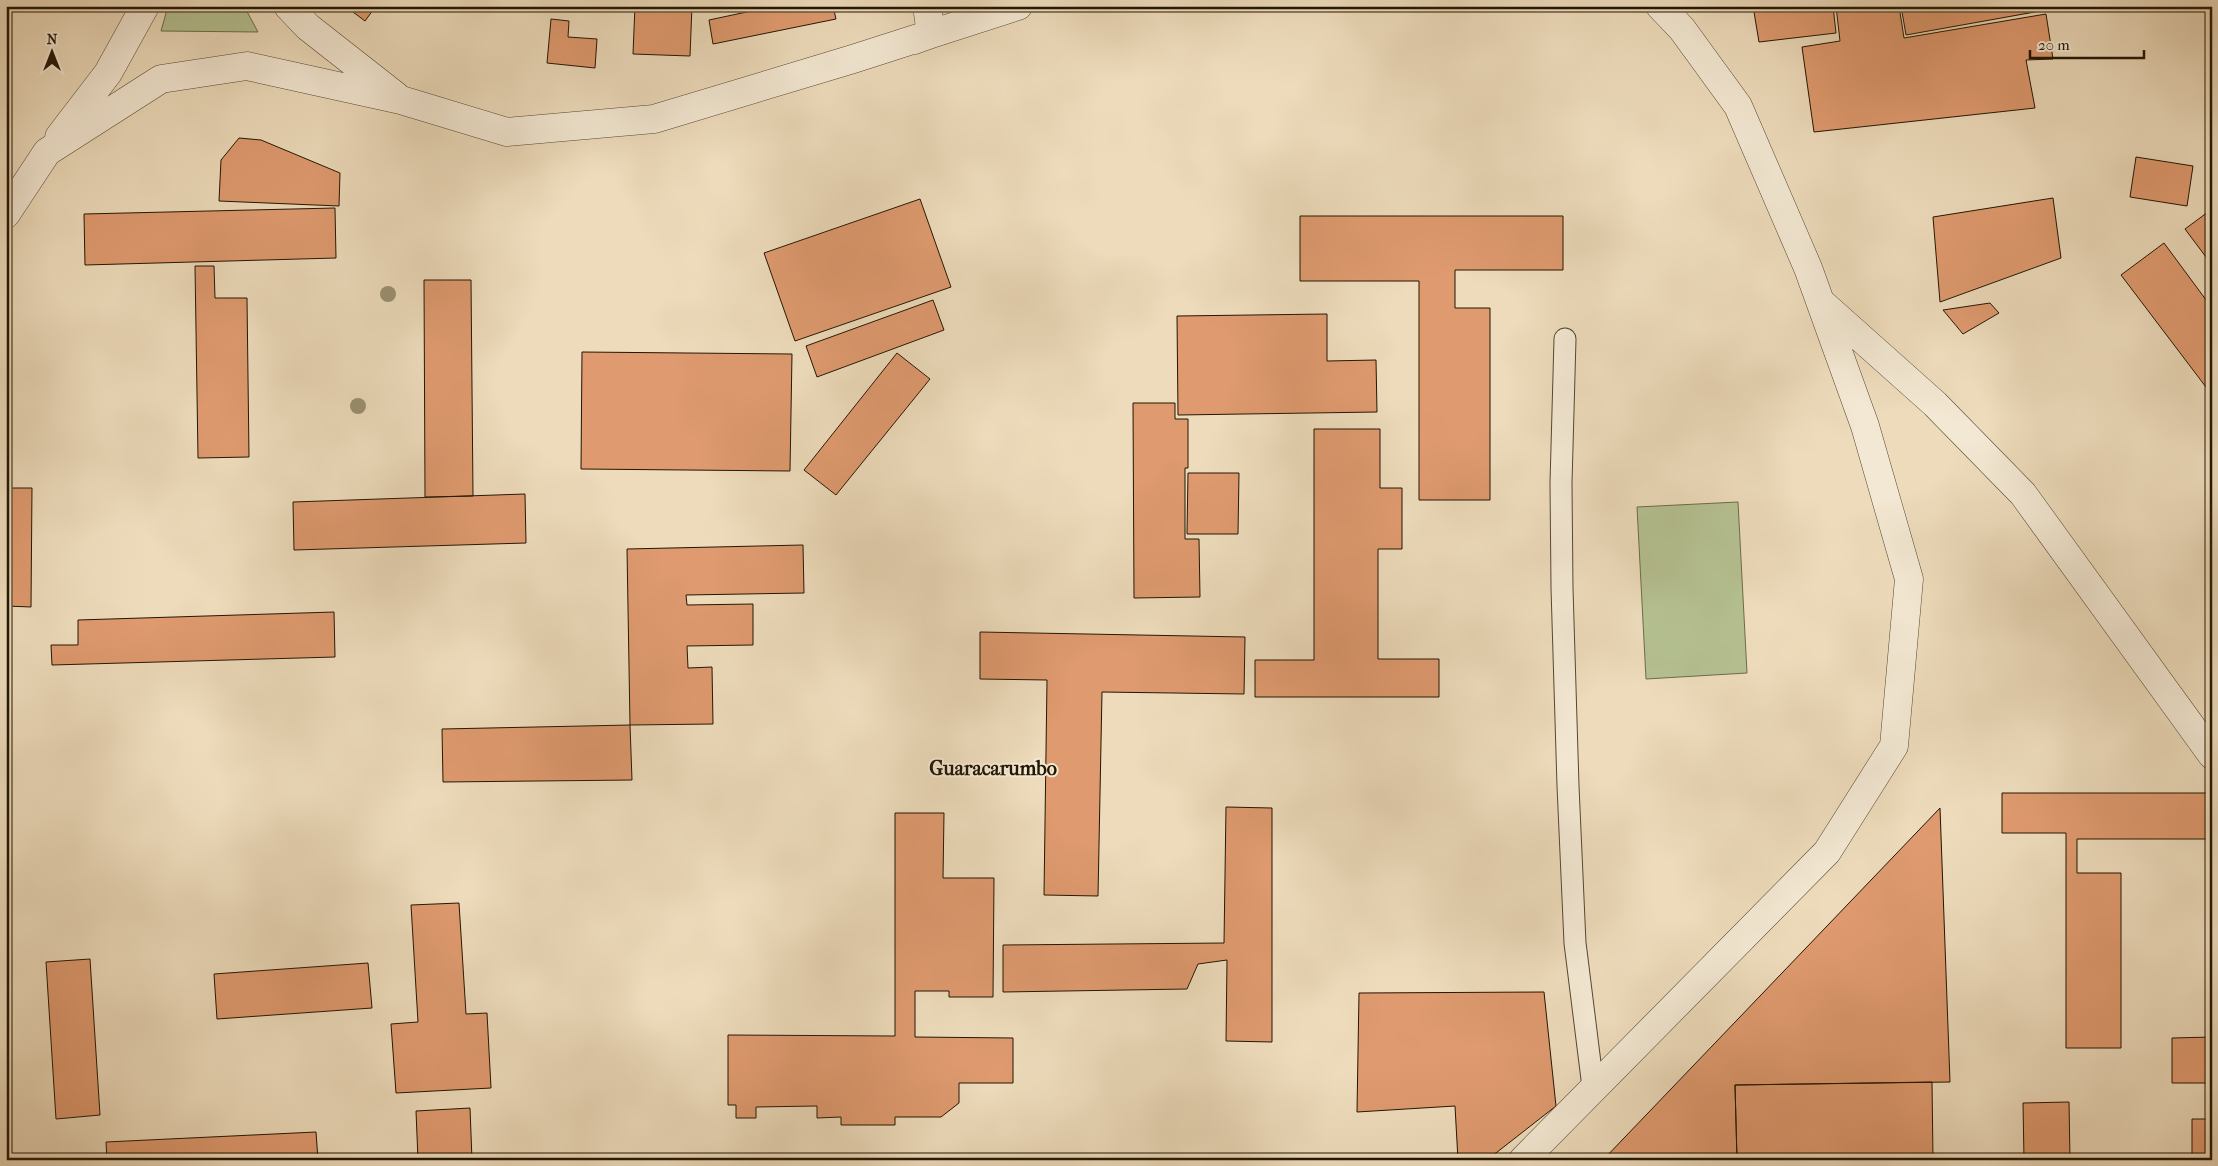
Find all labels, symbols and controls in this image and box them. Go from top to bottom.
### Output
north arrow [28,28,78,78]
scale bar [2030,28,2144,60]
text: N [47,31,58,48]
text: 20 m [2038,36,2070,54]
district label: Guaracarumbo [929,757,1057,780]

